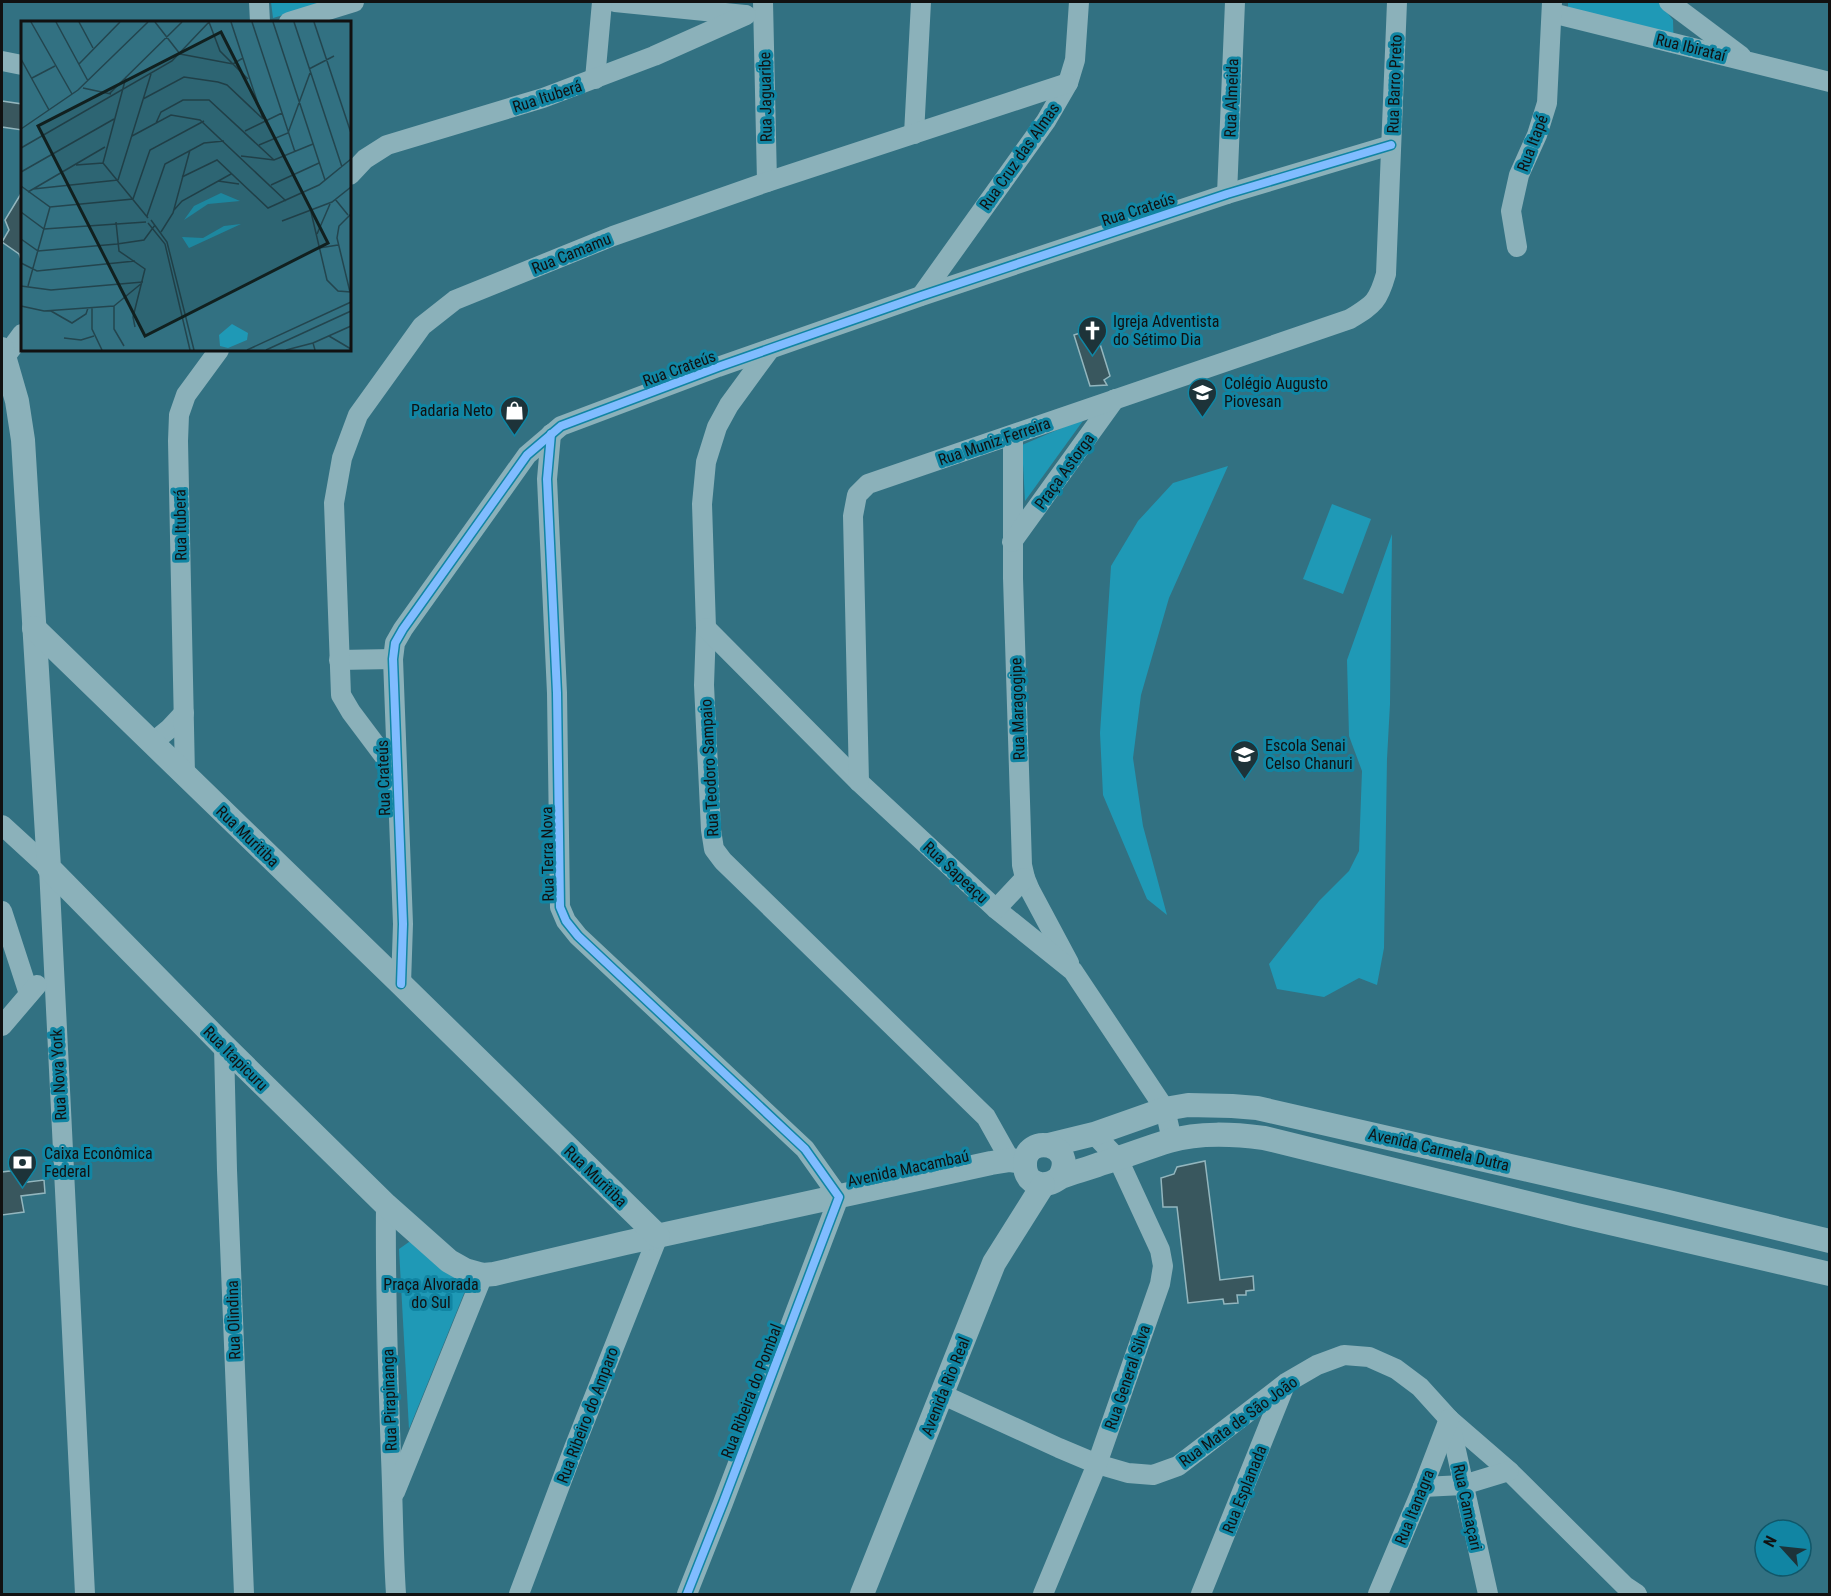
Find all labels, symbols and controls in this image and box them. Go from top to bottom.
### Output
inset map [21,21,351,351]
street label: Rua Ibirataí [1654,30,1729,66]
street label: Rua Barro Preto [1383,34,1406,134]
street label: Rua Jaguaribe [755,52,776,142]
street label: Rua Almeida [1221,58,1242,138]
street label: Rua Ituberá [510,76,584,117]
street label: Rua Cruz das Almas [975,99,1063,214]
street label: Rua Itapé [1513,112,1552,174]
street label: Rua Crateús [1099,189,1177,230]
street label: Rua Camamu [529,229,614,278]
place label: Igreja Adventista do Sétimo Dia [1113,312,1219,349]
church icon: Igreja Adventista do Sétimo Dia [1076,314,1108,356]
street label: Rua Crateús [640,347,718,390]
place label: Colégio Augusto Piovesan [1224,374,1328,411]
school or university icon: Colégio Augusto Piovesan [1187,376,1219,418]
shop icon: Padaria Neto [498,394,530,436]
place label: Padaria Neto [411,401,493,420]
street label: Rua Muniz Ferreira [936,413,1053,470]
street label: Praça Astorga [1030,430,1098,513]
street label: Rua Ituberá [170,489,191,561]
street label: Rua Maragogipe [1006,657,1029,760]
street label: Rua Teodoro Sampaio [696,699,723,837]
place label: Escola Senai Celso Chanuri [1265,736,1353,773]
school or university icon: Escola Senai Celso Chanuri [1228,738,1260,780]
street label: Rua Crateús [373,740,394,816]
street label: Rua Muritiba [212,802,283,871]
street label: Rua Terra Nova [537,806,558,902]
street label: Rua Sapeaçu [919,838,992,907]
street label: Rua Itapicuru [199,1022,272,1095]
street label: Rua Nova York [47,1028,70,1121]
street label: Avenida Carmela Dutra [1367,1124,1511,1175]
street label: Rua Muritiba [560,1142,631,1211]
place label: Caixa Econômica Federal [44,1144,153,1181]
bank icon: Caixa Econômica Federal [7,1146,39,1188]
street label: Avenida Macambaú [846,1146,971,1191]
park label: Praça Alvorada do Sul [383,1275,479,1312]
street label: Rua Olindina [223,1280,244,1360]
street label: Rua Ribeira do Pombal [717,1321,786,1461]
street label: Rua General Silva [1101,1322,1154,1432]
street label: Avenida Rio Real [917,1334,974,1438]
street label: Rua Ribeiro do Amparo [553,1344,622,1486]
street label: Rua Pirapinanga [378,1348,401,1452]
street label: Rua Mata de São João [1175,1372,1301,1471]
street label: Rua Esplanada [1218,1442,1271,1536]
street label: Rua Camaçari [1449,1462,1486,1552]
street label: Rua Itanagra [1391,1467,1438,1548]
north arrow [1753,1518,1813,1578]
text: N [1759,1533,1781,1550]

